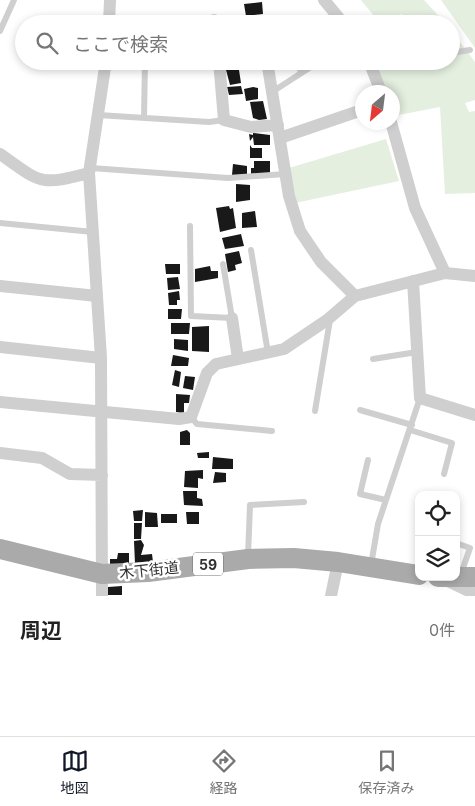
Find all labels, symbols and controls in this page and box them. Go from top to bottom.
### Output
search box [15,15,460,70]
icon: search [33,29,61,57]
text: ここで検索 [73,33,168,56]
north arrow [355,85,400,130]
map controls [415,491,460,581]
button: locate [415,491,460,536]
button: layers [415,536,460,581]
road number: 59 [193,552,223,576]
street label: 木下街道 [118,557,180,583]
text: 周辺 [20,618,62,643]
text: 0件 [429,620,455,640]
tab: 地図 [61,747,89,797]
tab: 経路 [210,747,238,797]
tab: 保存済み [359,747,415,797]

